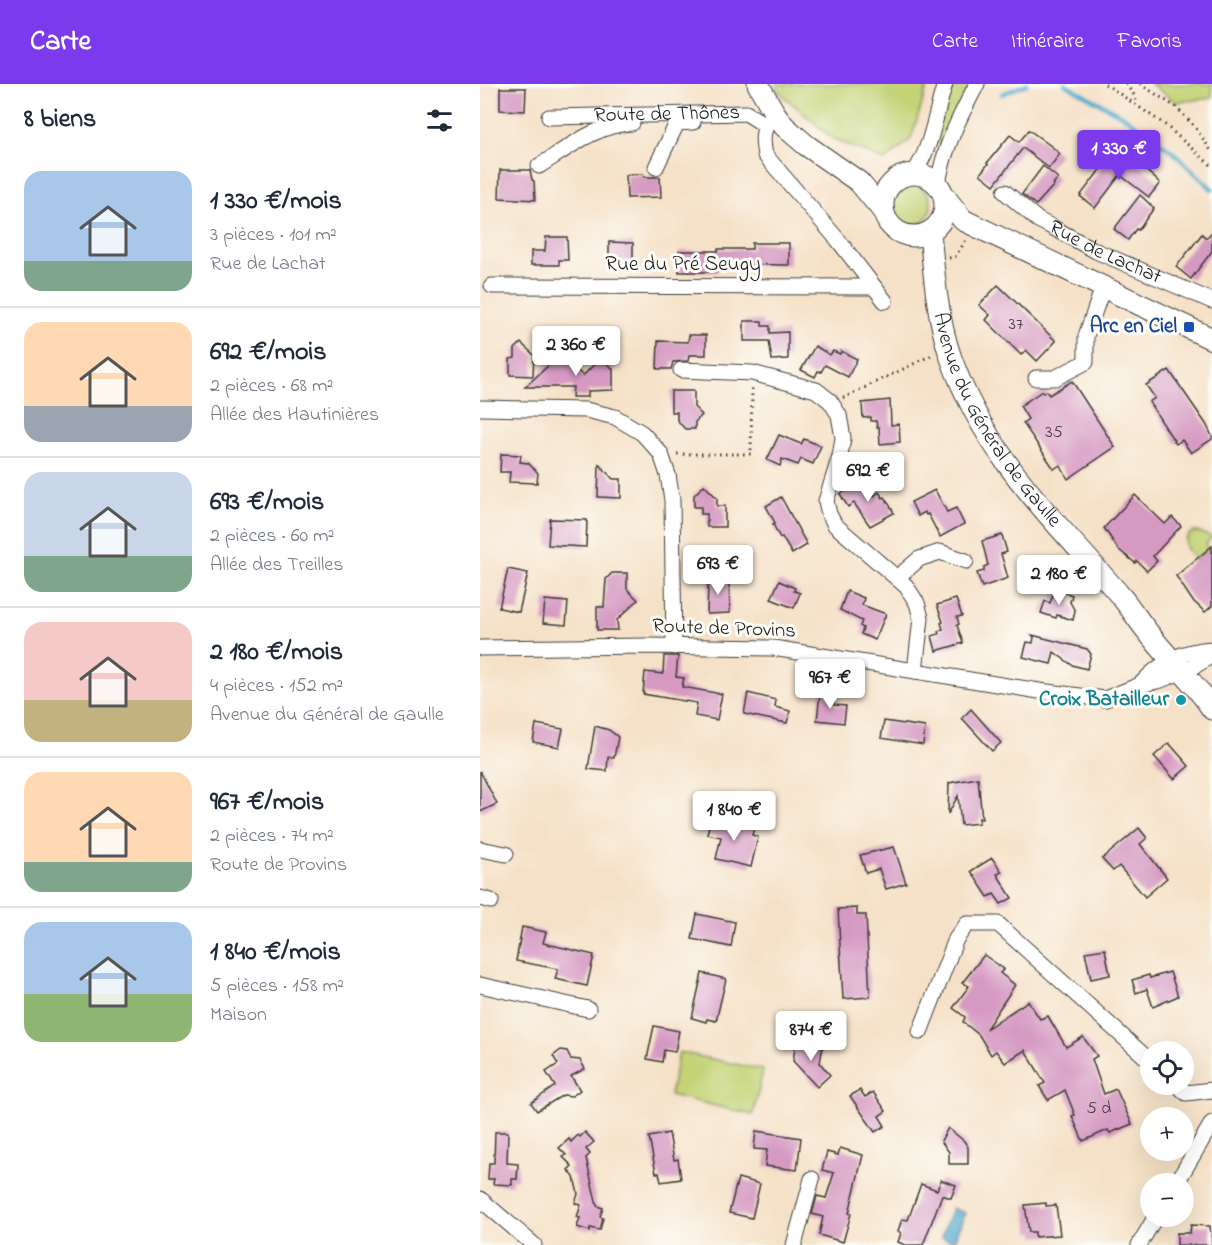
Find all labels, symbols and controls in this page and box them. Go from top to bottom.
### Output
text: Carte [30,22,91,63]
text: Carte [932,27,978,57]
text: Itinéraire [1011,27,1084,57]
text: Favoris [1117,27,1182,57]
street label: Route de Thônes [594,98,740,131]
text: 8 biens [24,101,96,139]
icon: filters [423,104,456,137]
pin: 1 330 € [1064,130,1174,181]
text: 1 330 € [1091,135,1147,164]
text: 1 330 €/mois [210,183,342,221]
icon: home [72,195,144,267]
street label: Rue de Lachat [1043,213,1166,292]
text: 3 pièces · 101 m² [210,221,337,250]
text: Rue de Lachat [210,250,326,279]
street label: Rue du Pré Seugy [605,250,761,282]
street label: Avenue du Général de Gaulle [925,310,1068,535]
house number: 37 [1009,312,1024,338]
place label: Arc en Ciel [1090,312,1177,342]
marker: Arc en Ciel [1182,320,1196,334]
pin: 2 360 € [521,326,631,377]
text: 2 360 € [546,331,606,360]
text: 692 €/mois [210,334,326,372]
icon: home [72,346,144,418]
text: 2 pièces · 68 m² [210,372,333,401]
text: Allée des Hautinières [210,401,379,430]
house number: 35 [1045,420,1063,446]
pin: 692 € [826,452,910,503]
text: 692 € [846,457,890,486]
text: 693 €/mois [210,484,324,522]
icon: home [72,496,144,568]
text: 2 pièces · 60 m² [210,522,335,551]
pin: 693 € [676,545,760,596]
text: 693 € [697,550,739,579]
text: Allée des Treilles [210,551,343,580]
pin: 2 180 € [1004,555,1114,606]
text: 2 180 € [1031,560,1087,589]
street label: Route de Provins [652,611,796,647]
text: 2 180 €/mois [210,634,343,672]
icon: home [72,646,144,718]
pin: 967 € [788,659,872,710]
text: 967 € [809,664,851,693]
text: 4 pièces · 152 m² [210,672,343,701]
place label: Croix Batailleur [1039,685,1169,715]
marker: Croix Batailleur [1174,693,1188,707]
text: Avenue du Général de Gaulle [210,701,444,730]
text: 967 €/mois [210,784,324,822]
pin: 1 840 € [679,791,789,842]
icon: home [72,796,144,868]
text: 1 840 € [707,796,761,825]
text: 2 pièces · 74 m² [210,822,334,851]
text: Route de Provins [210,851,347,880]
text: 1 840 €/mois [210,934,341,972]
icon: home [72,946,144,1018]
text: 5 pièces · 158 m² [210,972,344,1001]
text: Maison [210,1001,267,1030]
pin: 874 € [769,1011,853,1062]
text: 874 € [790,1016,832,1045]
map controls [1140,1041,1194,1227]
button: locate [1140,1041,1194,1095]
house number: 5 d [1087,1096,1111,1122]
button: + [1140,1107,1194,1161]
button: − [1140,1173,1194,1227]

